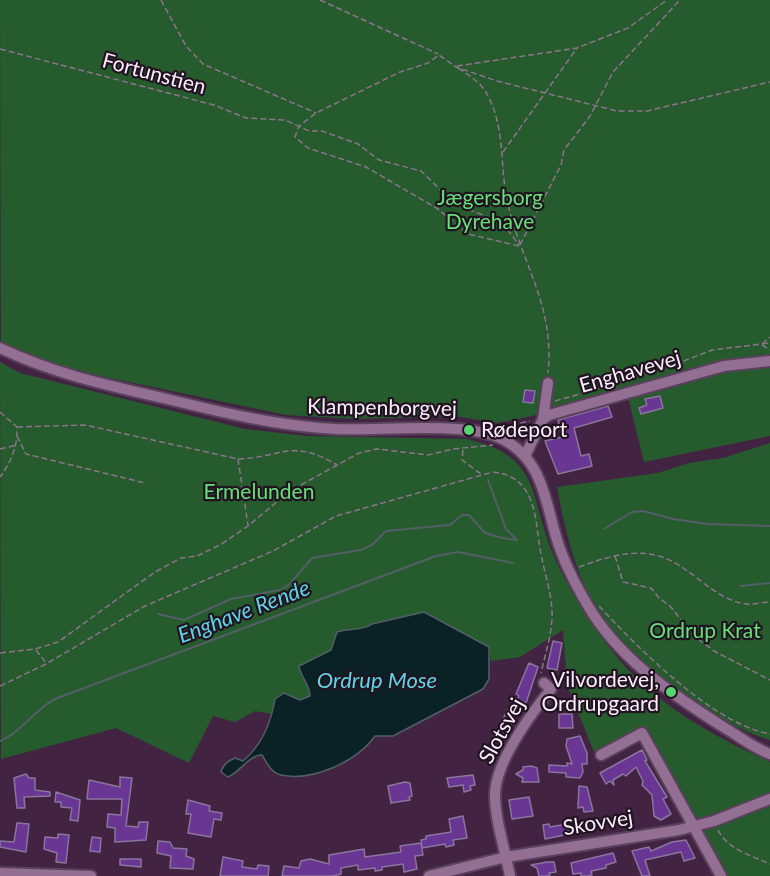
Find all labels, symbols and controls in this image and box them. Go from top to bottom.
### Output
street label: Fortunstien [99,48,209,100]
park label: Jægersborg Dyrehave [437,185,543,235]
street label: Enghavevej [576,345,684,399]
street label: Klampenborgvej [307,394,457,422]
place label: Rødeport [481,417,567,443]
marker: Rødeport [462,423,476,437]
park label: Ermelunden [204,479,314,505]
water label: Enghave Rende [174,575,314,649]
park label: Ordrup Krat [649,618,761,644]
place label: Vilvordevej, Ordrupgaard [541,667,659,717]
water label: Ordrup Mose [317,668,437,694]
marker: Vilvordevej, Ordrupgaard [664,685,678,699]
street label: Slotsvej [474,694,530,768]
street label: Skovvej [561,805,635,841]

